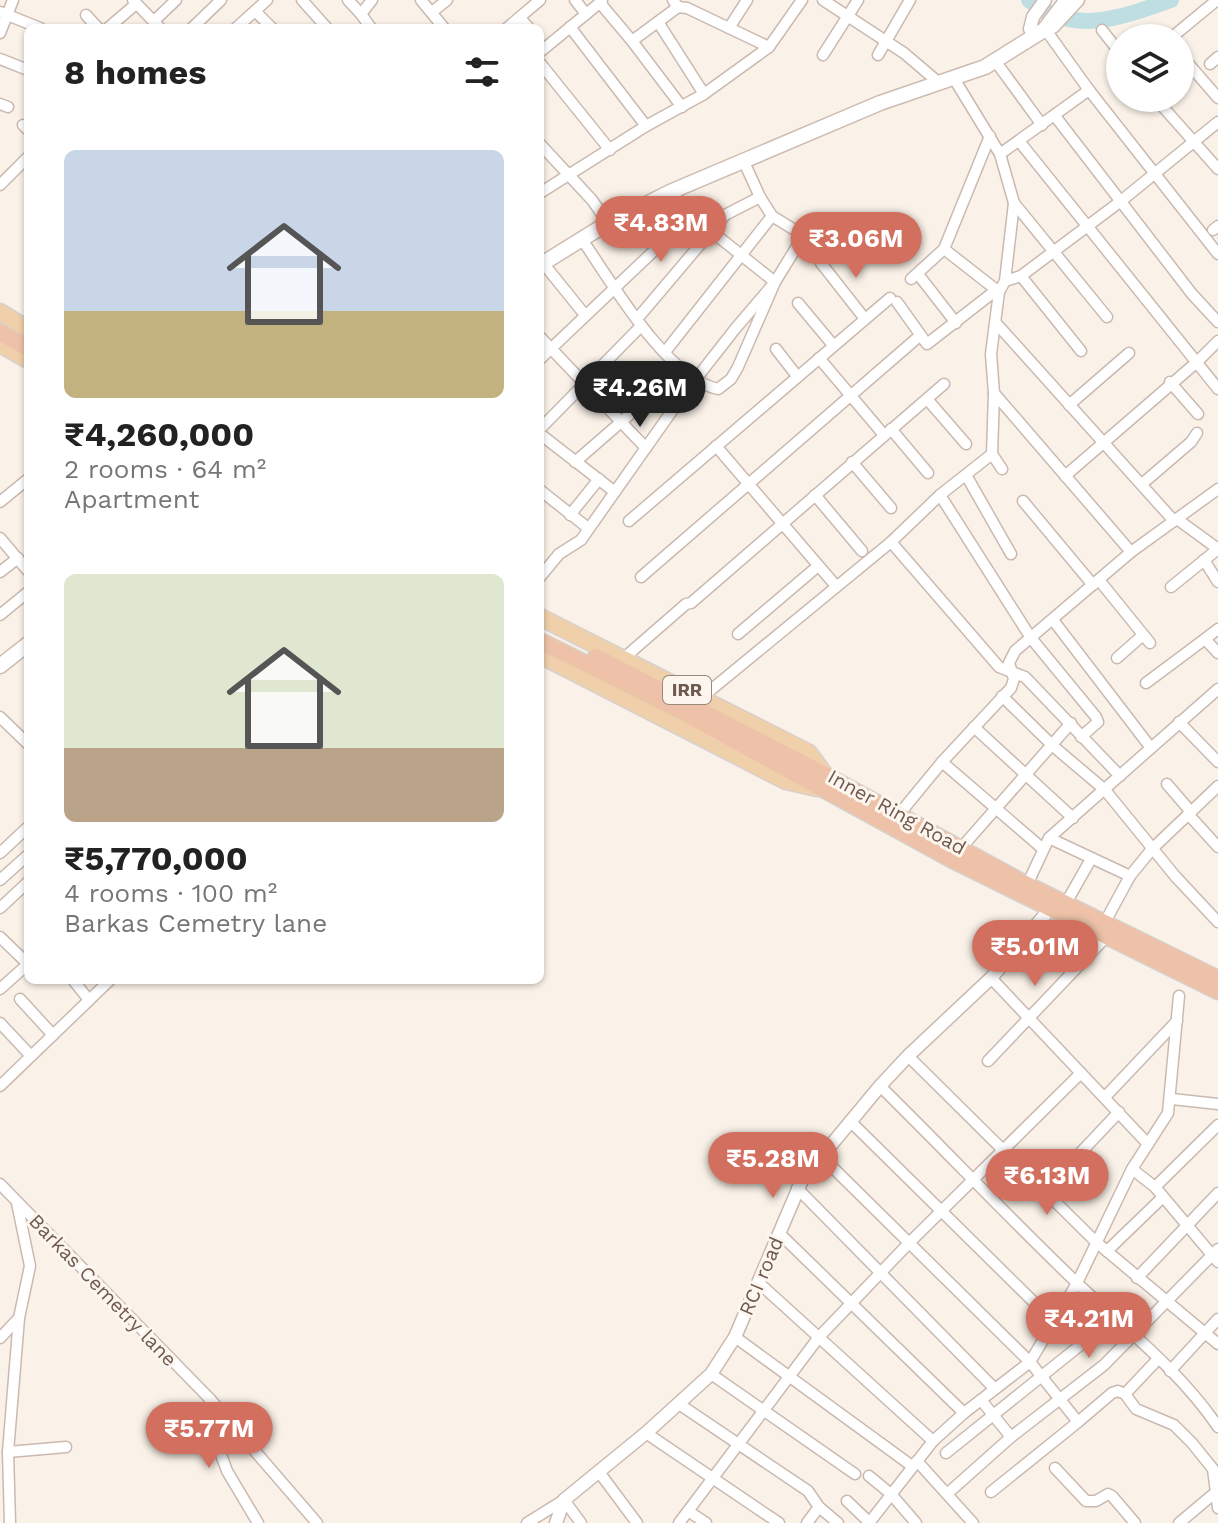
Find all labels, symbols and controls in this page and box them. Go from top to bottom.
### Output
map controls [1106,24,1194,112]
button: layers [1106,24,1194,112]
icon: filters [460,50,504,94]
text: 8 homes [64,52,206,92]
pin: ₹4.83M [596,196,726,264]
icon: home [212,202,356,346]
text: ₹4.83M [613,207,709,237]
pin: ₹3.06M [791,212,921,280]
text: ₹3.06M [809,223,903,253]
pin: ₹4.26M [575,361,705,429]
text: ₹4.26M [592,372,688,402]
text: ₹4,260,000 [64,414,254,454]
text: 2 rooms · 64 m² [64,454,266,484]
text: Apartment [64,484,200,514]
icon: home [212,626,356,770]
road number: IRR [663,676,711,704]
street label: Inner Ring Road [824,764,970,860]
text: ₹5,770,000 [64,838,248,878]
text: 4 rooms · 100 m² [64,878,277,908]
text: Barkas Cemetry lane [64,908,327,938]
pin: ₹5.01M [970,920,1100,988]
text: ₹5.01M [990,931,1080,961]
pin: ₹5.28M [708,1132,838,1200]
text: ₹5.28M [726,1143,820,1173]
pin: ₹6.13M [982,1149,1112,1217]
text: ₹6.13M [1004,1160,1090,1190]
street label: Barkas Cemetry lane [24,1209,182,1371]
street label: RCI road [734,1233,788,1319]
pin: ₹4.21M [1024,1292,1154,1360]
text: ₹4.21M [1044,1303,1134,1333]
pin: ₹5.77M [144,1402,274,1470]
text: ₹5.77M [164,1413,254,1443]

